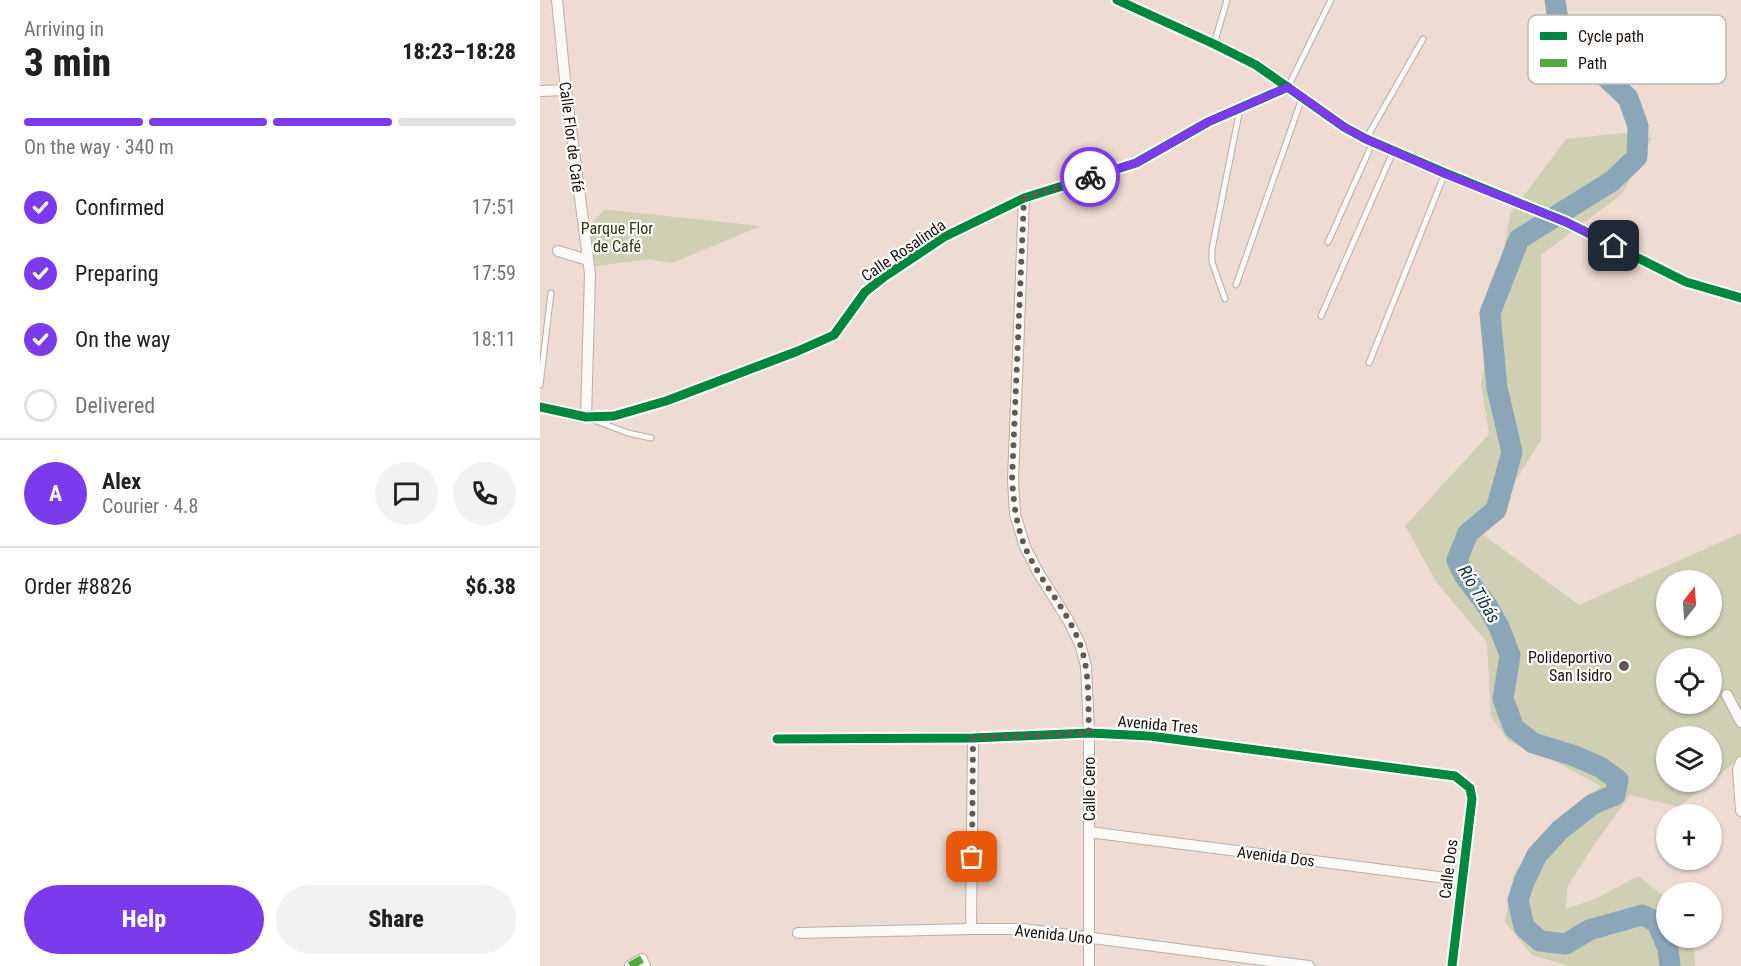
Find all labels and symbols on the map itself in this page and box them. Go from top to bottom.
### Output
legend [1528,15,1726,84]
text: Cycle path [1578,27,1644,46]
text: Path [1578,54,1607,73]
street label: Calle Flor de Café [555,81,588,194]
courier [1060,147,1120,207]
street label: Calle Rosalinda [858,215,949,286]
park label: Parque Flor de Café [581,219,653,256]
pin [1588,220,1639,271]
water label: Río Tibás [1454,561,1505,627]
north arrow [1656,570,1722,636]
place label: Polideportivo San Isidro [1528,648,1612,685]
marker: Polideportivo San Isidro [1617,659,1631,673]
street label: Avenida Tres [1117,712,1199,737]
street label: Calle Cero [1080,757,1099,821]
pin [946,831,997,882]
street label: Calle Dos [1435,838,1462,900]
street label: Avenida Dos [1236,842,1316,871]
street label: Avenida Uno [1014,921,1094,948]

